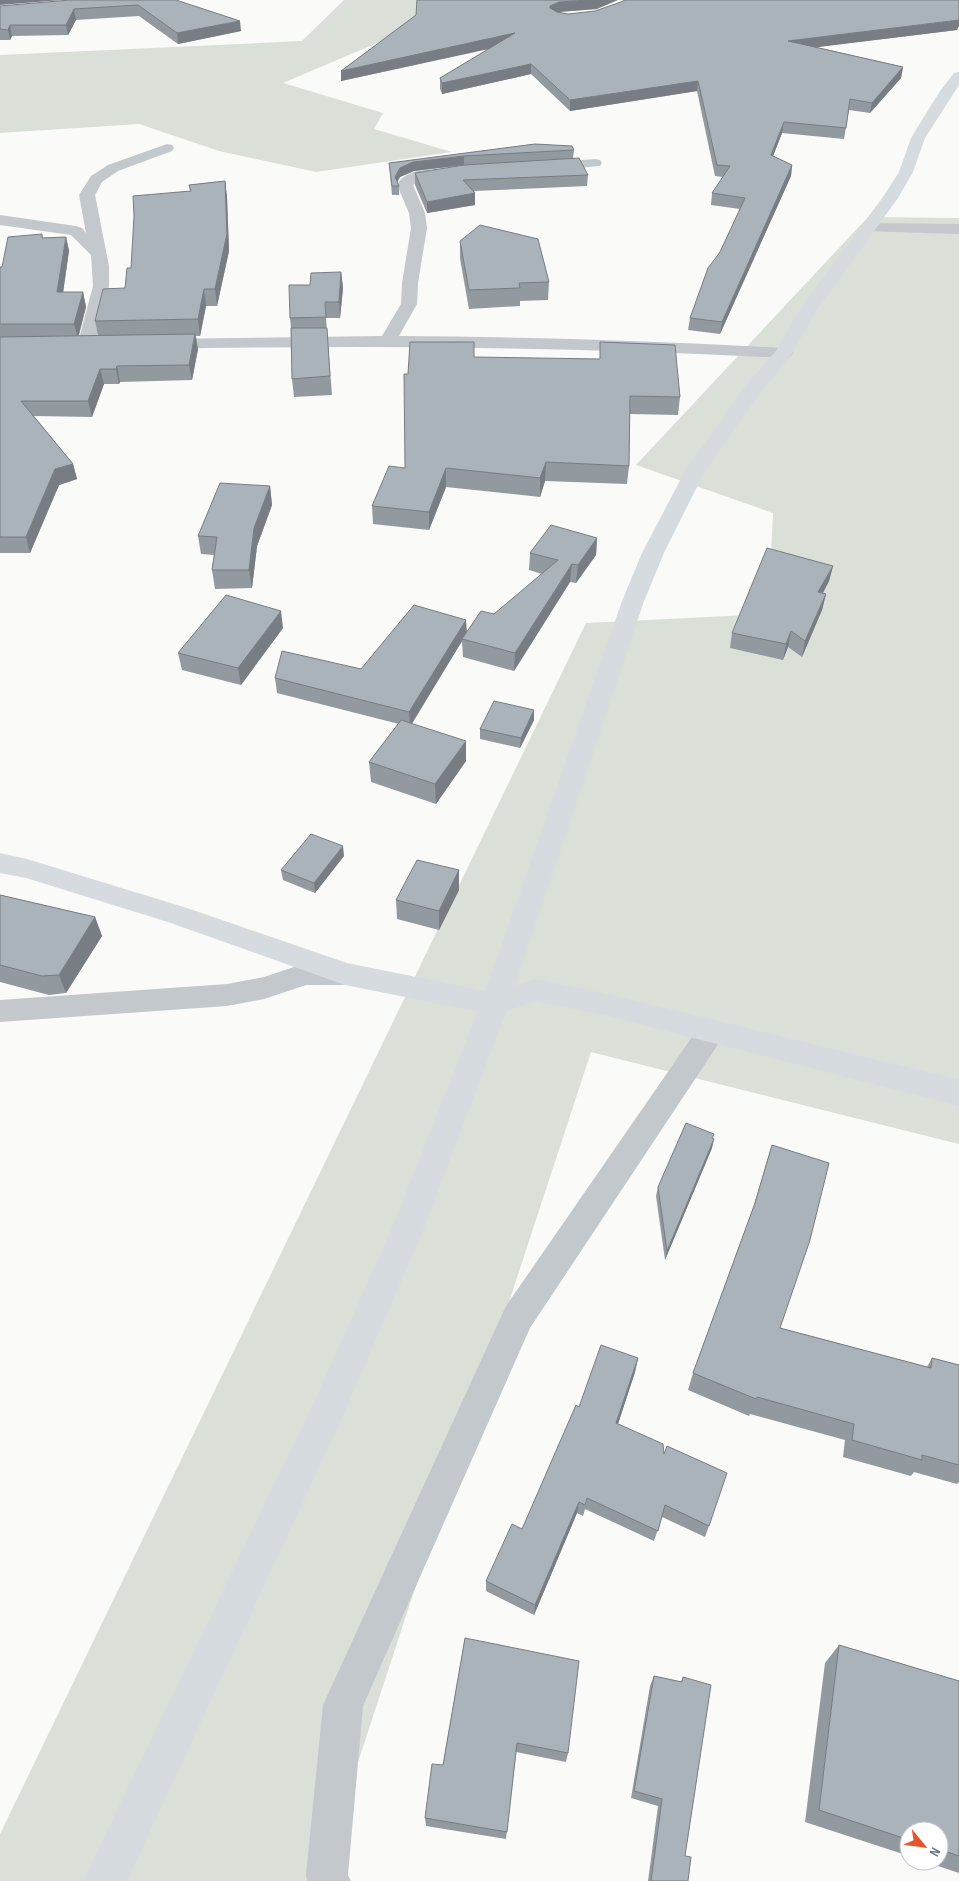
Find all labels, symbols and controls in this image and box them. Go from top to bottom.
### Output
north arrow [899,1821,949,1871]
text: N [926,1845,944,1859]

